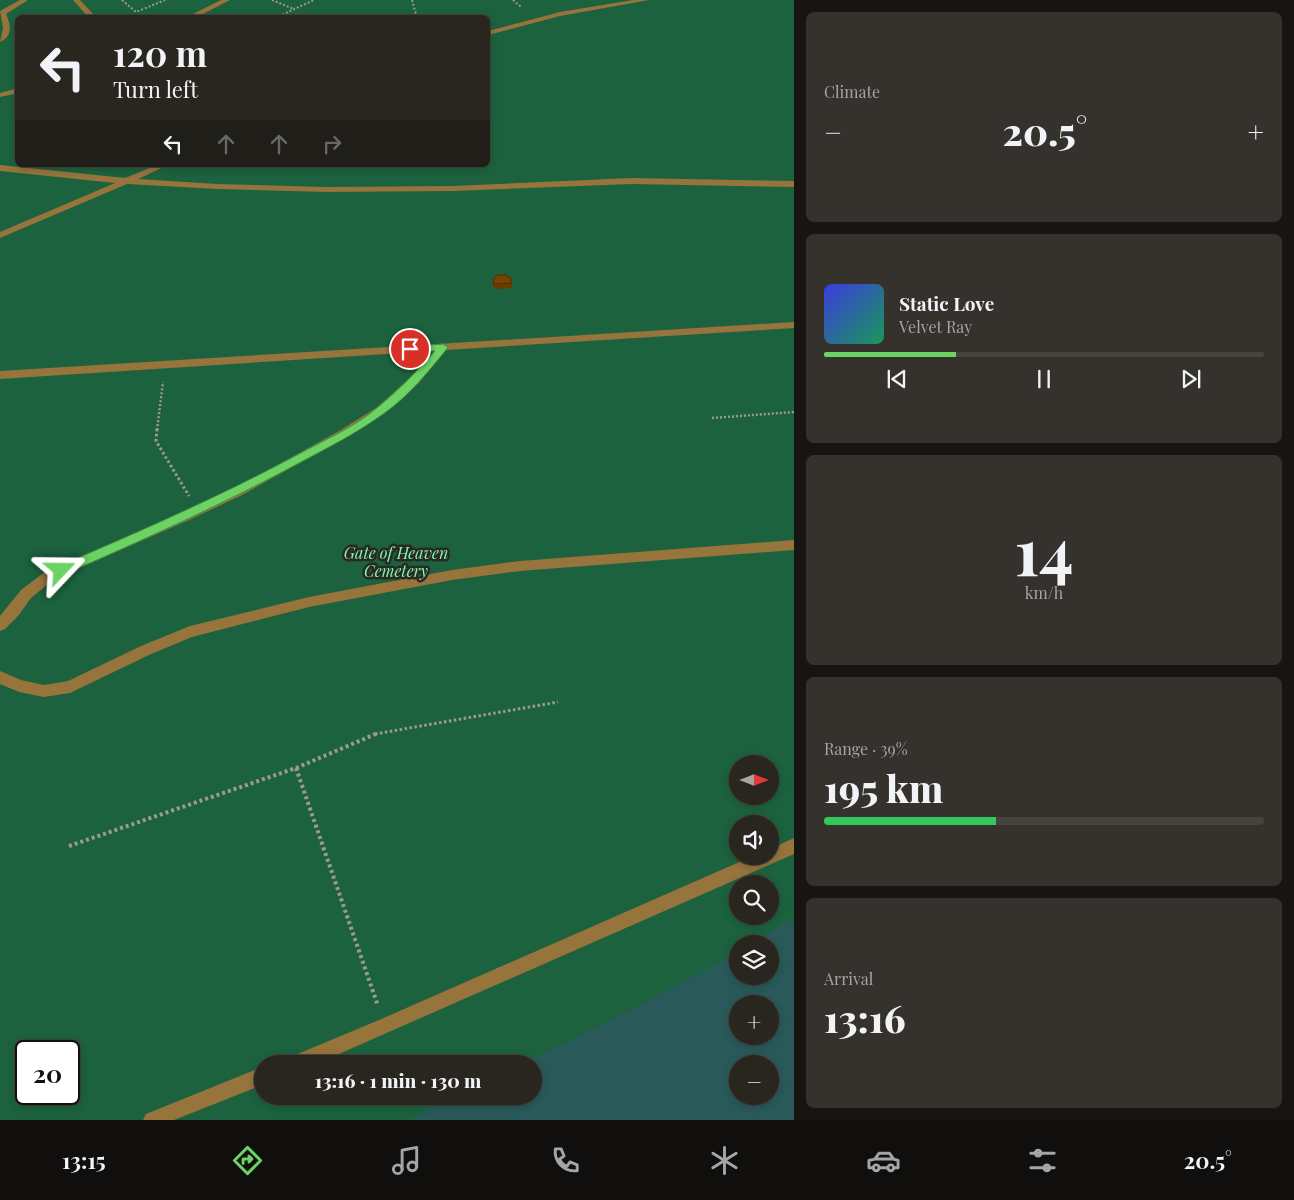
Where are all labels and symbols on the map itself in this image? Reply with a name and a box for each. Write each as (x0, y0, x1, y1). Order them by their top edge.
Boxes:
pin (389, 328, 431, 370)
park label: Gate of Heaven Cemetery (344, 542, 448, 581)
position arrow (34, 543, 86, 595)
north arrow (729, 755, 779, 805)
speed limit sign: 20 (15, 1040, 80, 1105)

